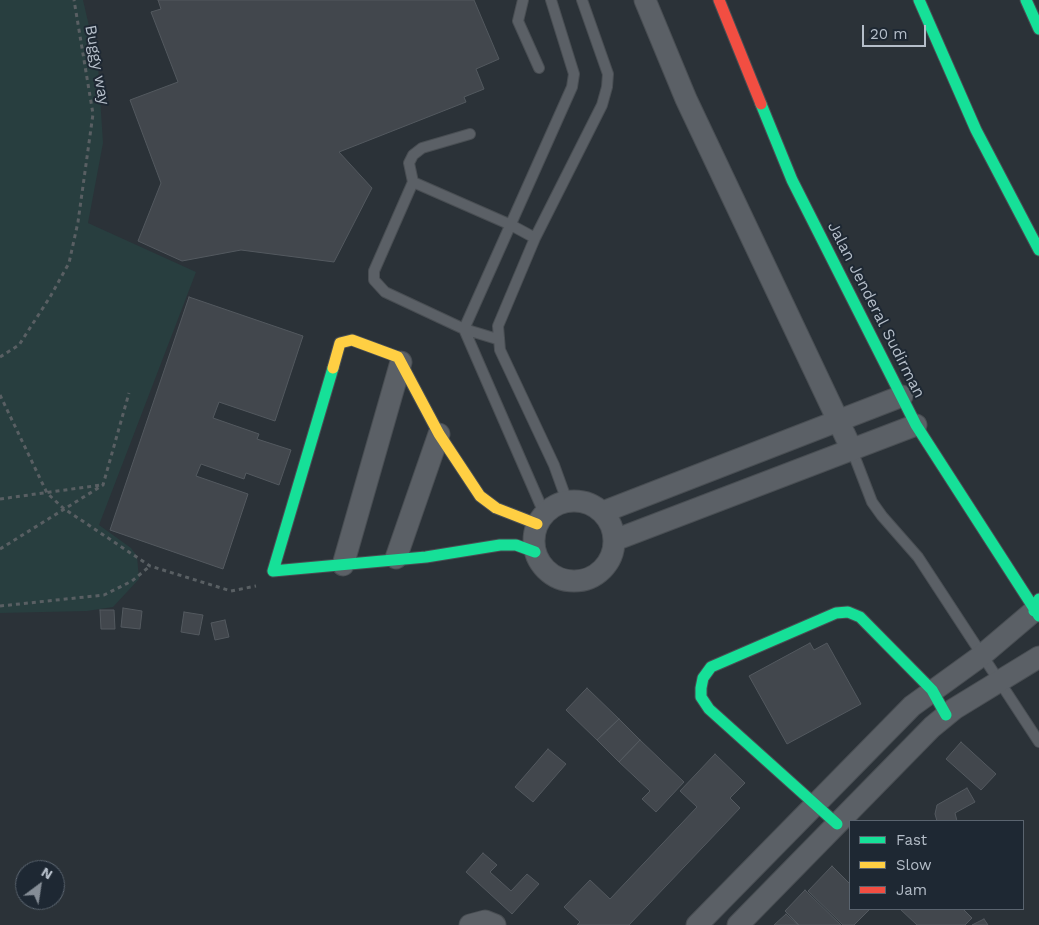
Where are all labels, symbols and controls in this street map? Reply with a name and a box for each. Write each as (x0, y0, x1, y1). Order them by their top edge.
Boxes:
scale bar (864, 15, 928, 47)
street label: Buggy way (81, 23, 113, 107)
text: 20 m (870, 25, 908, 43)
street label: Jalan Jenderal Sudirman (823, 219, 929, 401)
legend (849, 820, 1024, 910)
text: Fast (896, 831, 927, 849)
text: Slow (896, 856, 932, 874)
north arrow (15, 860, 65, 910)
text: N (39, 863, 56, 883)
text: Jam (896, 881, 927, 899)

